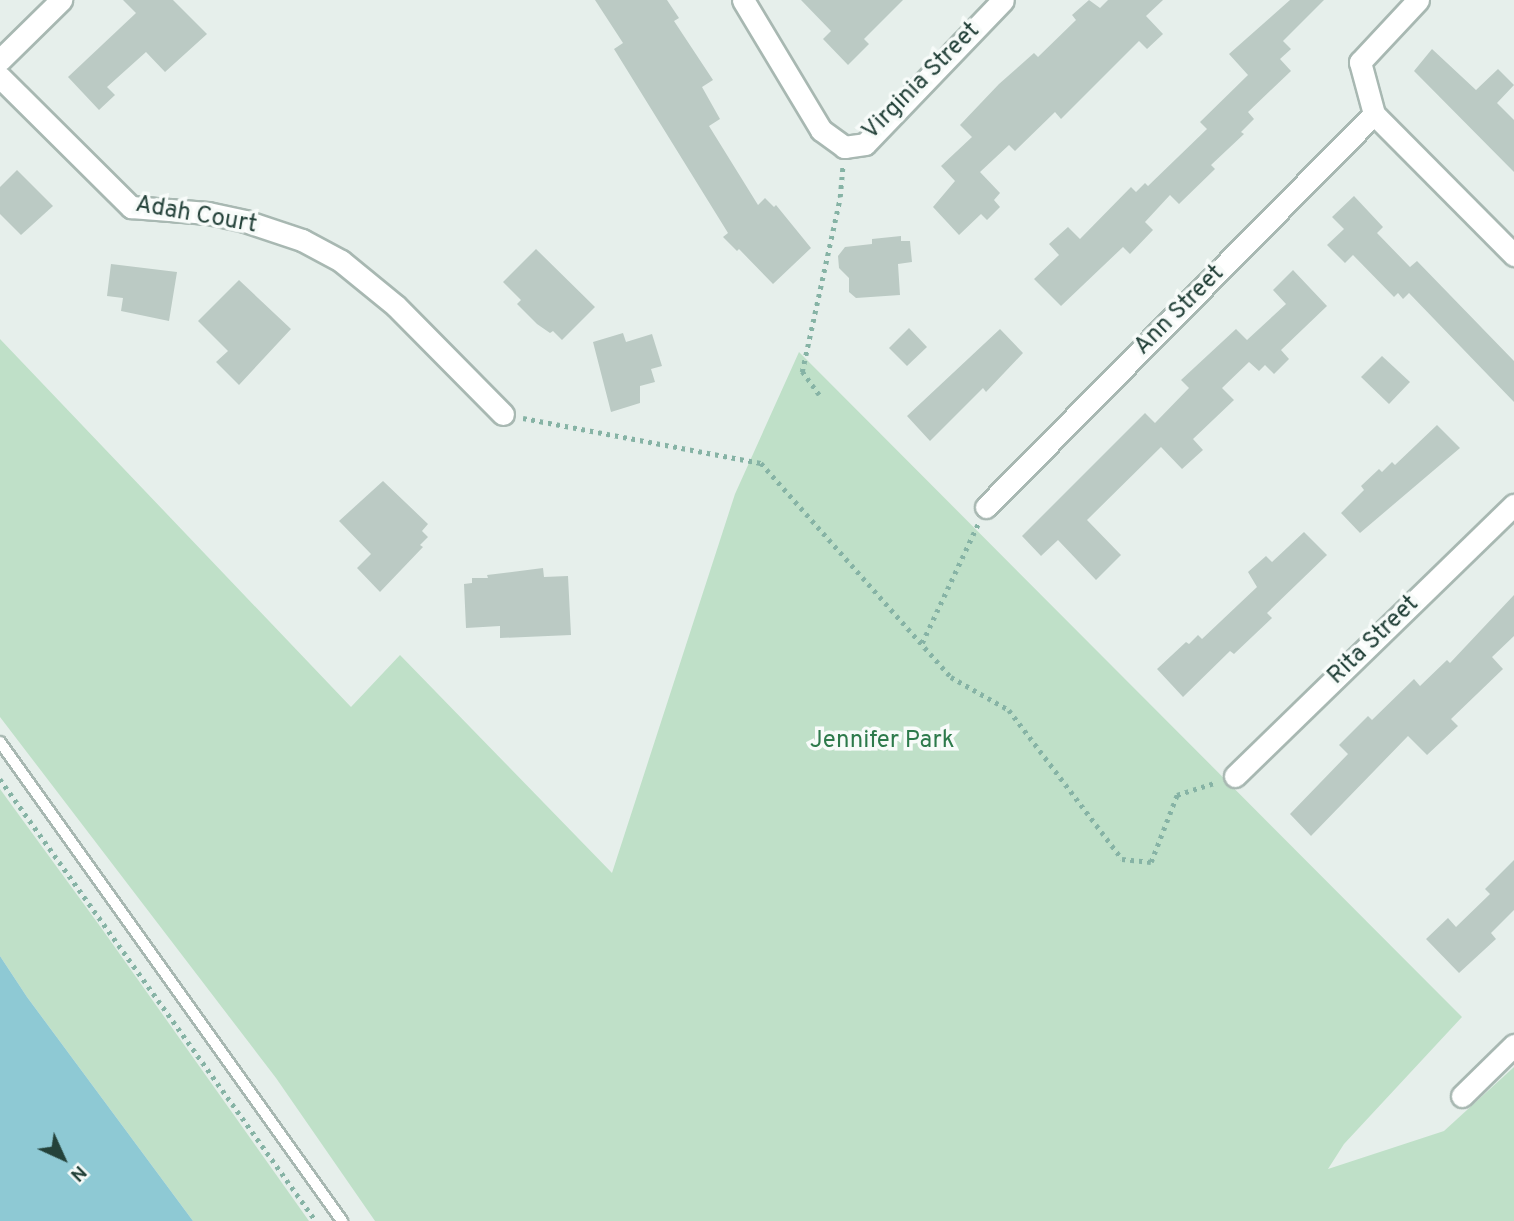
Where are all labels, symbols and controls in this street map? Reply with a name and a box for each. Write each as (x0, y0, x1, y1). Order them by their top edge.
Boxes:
street label: Virginia Street (857, 17, 987, 147)
street label: Adah Court (133, 191, 259, 241)
street label: Ann Street (1129, 260, 1231, 362)
street label: Rita Street (1323, 591, 1425, 691)
park label: Jennifer Park (810, 728, 954, 756)
north arrow (28, 1123, 98, 1193)
text: N (65, 1160, 91, 1186)

